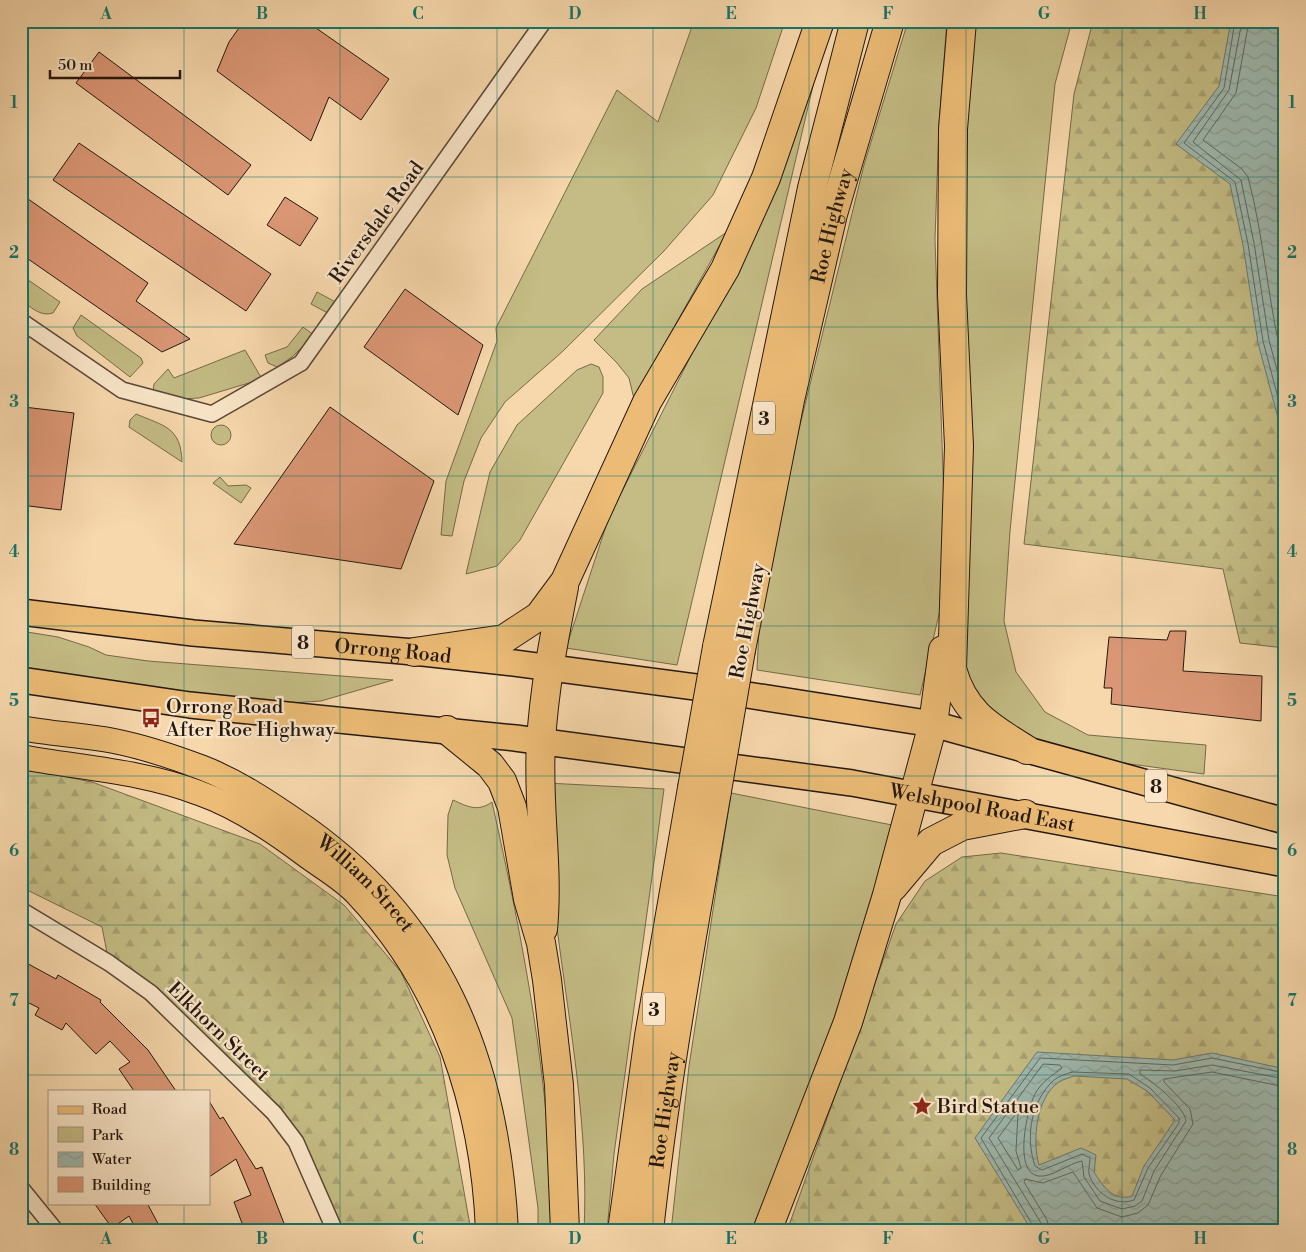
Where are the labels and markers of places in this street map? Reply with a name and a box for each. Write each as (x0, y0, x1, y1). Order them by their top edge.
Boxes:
place label: Orrong Road After Roe Highway (165, 695, 335, 743)
bus stop icon: Orrong Road After Roe Highway (140, 707, 162, 729)
place icon: Bird Statue (911, 1095, 933, 1117)
place label: Bird Statue (936, 1095, 1039, 1120)

